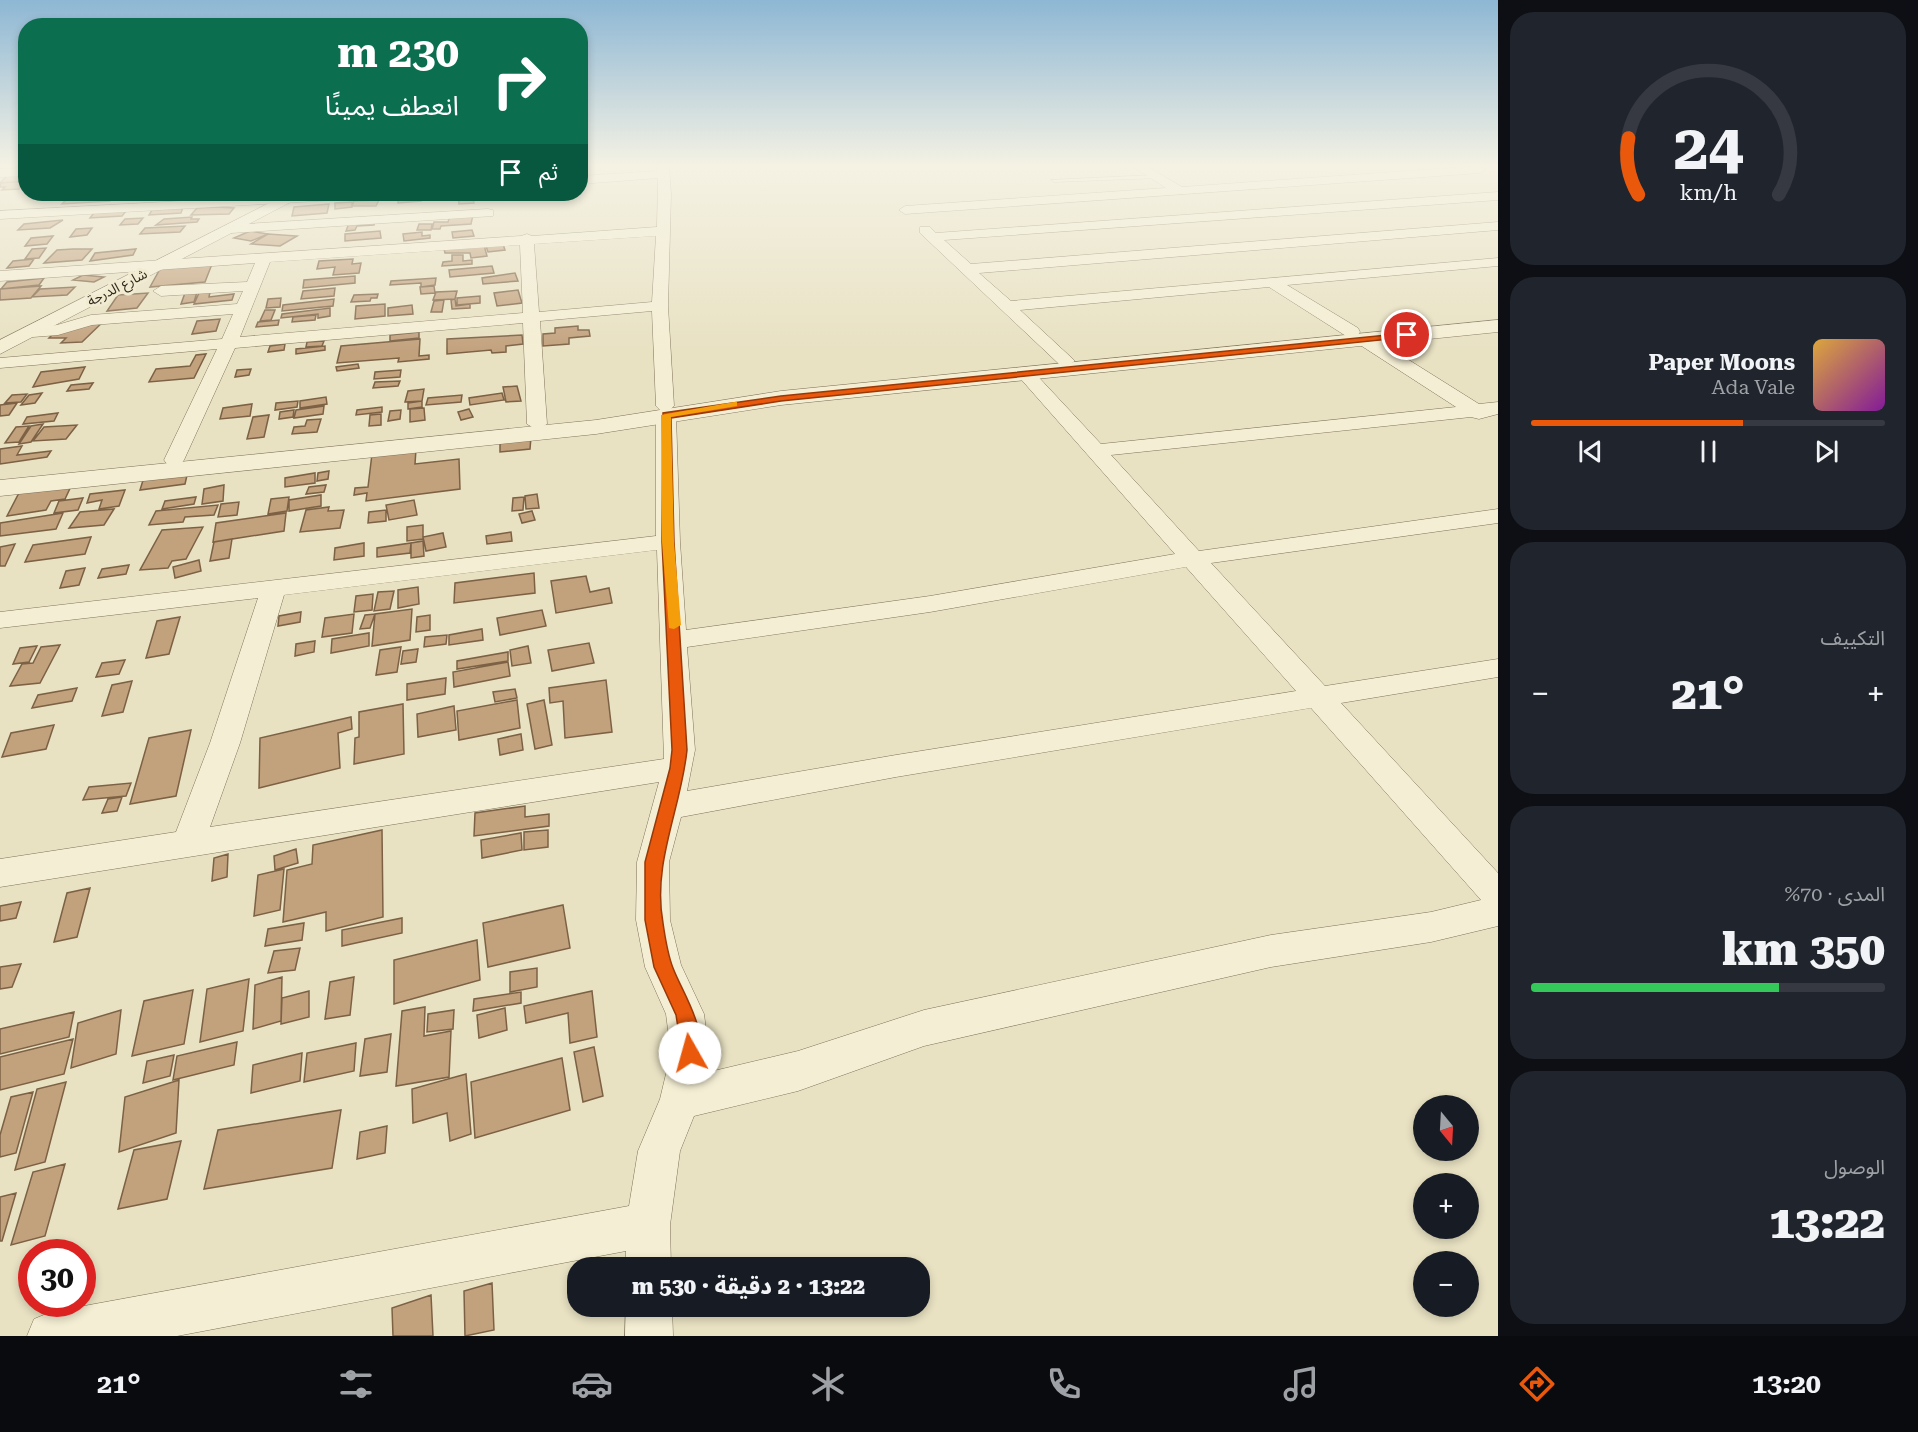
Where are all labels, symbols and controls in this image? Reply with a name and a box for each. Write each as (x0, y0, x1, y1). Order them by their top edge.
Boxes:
text: 230 m (337, 28, 459, 77)
icon: right (480, 42, 558, 120)
text: انعطف يمينًا (325, 90, 459, 122)
text: 24 (1673, 112, 1743, 185)
icon: arrive (494, 156, 527, 189)
text: ثم (539, 160, 558, 185)
text: km/h (1679, 181, 1737, 206)
street label: شارع الدرجة (84, 265, 151, 312)
pin (1381, 309, 1432, 360)
icon: arrive (1390, 318, 1423, 351)
text: Paper Moons (1648, 350, 1795, 375)
text: Ada Vale (1712, 375, 1795, 399)
icon: previous (1574, 435, 1607, 468)
icon: pause (1692, 435, 1725, 468)
icon: next (1810, 435, 1843, 468)
text: التكييف (1821, 626, 1885, 650)
text: 21° (1672, 667, 1745, 720)
text: − (1531, 674, 1549, 713)
text: + (1867, 674, 1885, 713)
text: المدى · 70% (1784, 882, 1885, 906)
text: 350 km (1722, 923, 1885, 976)
position arrow (658, 1021, 722, 1085)
north arrow (1413, 1095, 1479, 1161)
map controls (1413, 1095, 1479, 1317)
text: الوصول (1824, 1155, 1885, 1179)
button: + (1413, 1173, 1479, 1239)
text: 13:22 (1769, 1196, 1885, 1249)
speed limit sign: 30 (18, 1239, 96, 1317)
button: − (1413, 1251, 1479, 1317)
text: 13:22 · 2 دقيقة · 530 m (632, 1274, 865, 1299)
icon: filters (335, 1363, 377, 1405)
icon: car (571, 1363, 613, 1405)
icon: climate (807, 1363, 849, 1405)
icon: phone (1043, 1363, 1085, 1405)
icon: music (1280, 1363, 1322, 1405)
icon: directions (1516, 1363, 1558, 1405)
text: 21° (97, 1368, 141, 1400)
text: 13:20 (1752, 1368, 1821, 1400)

